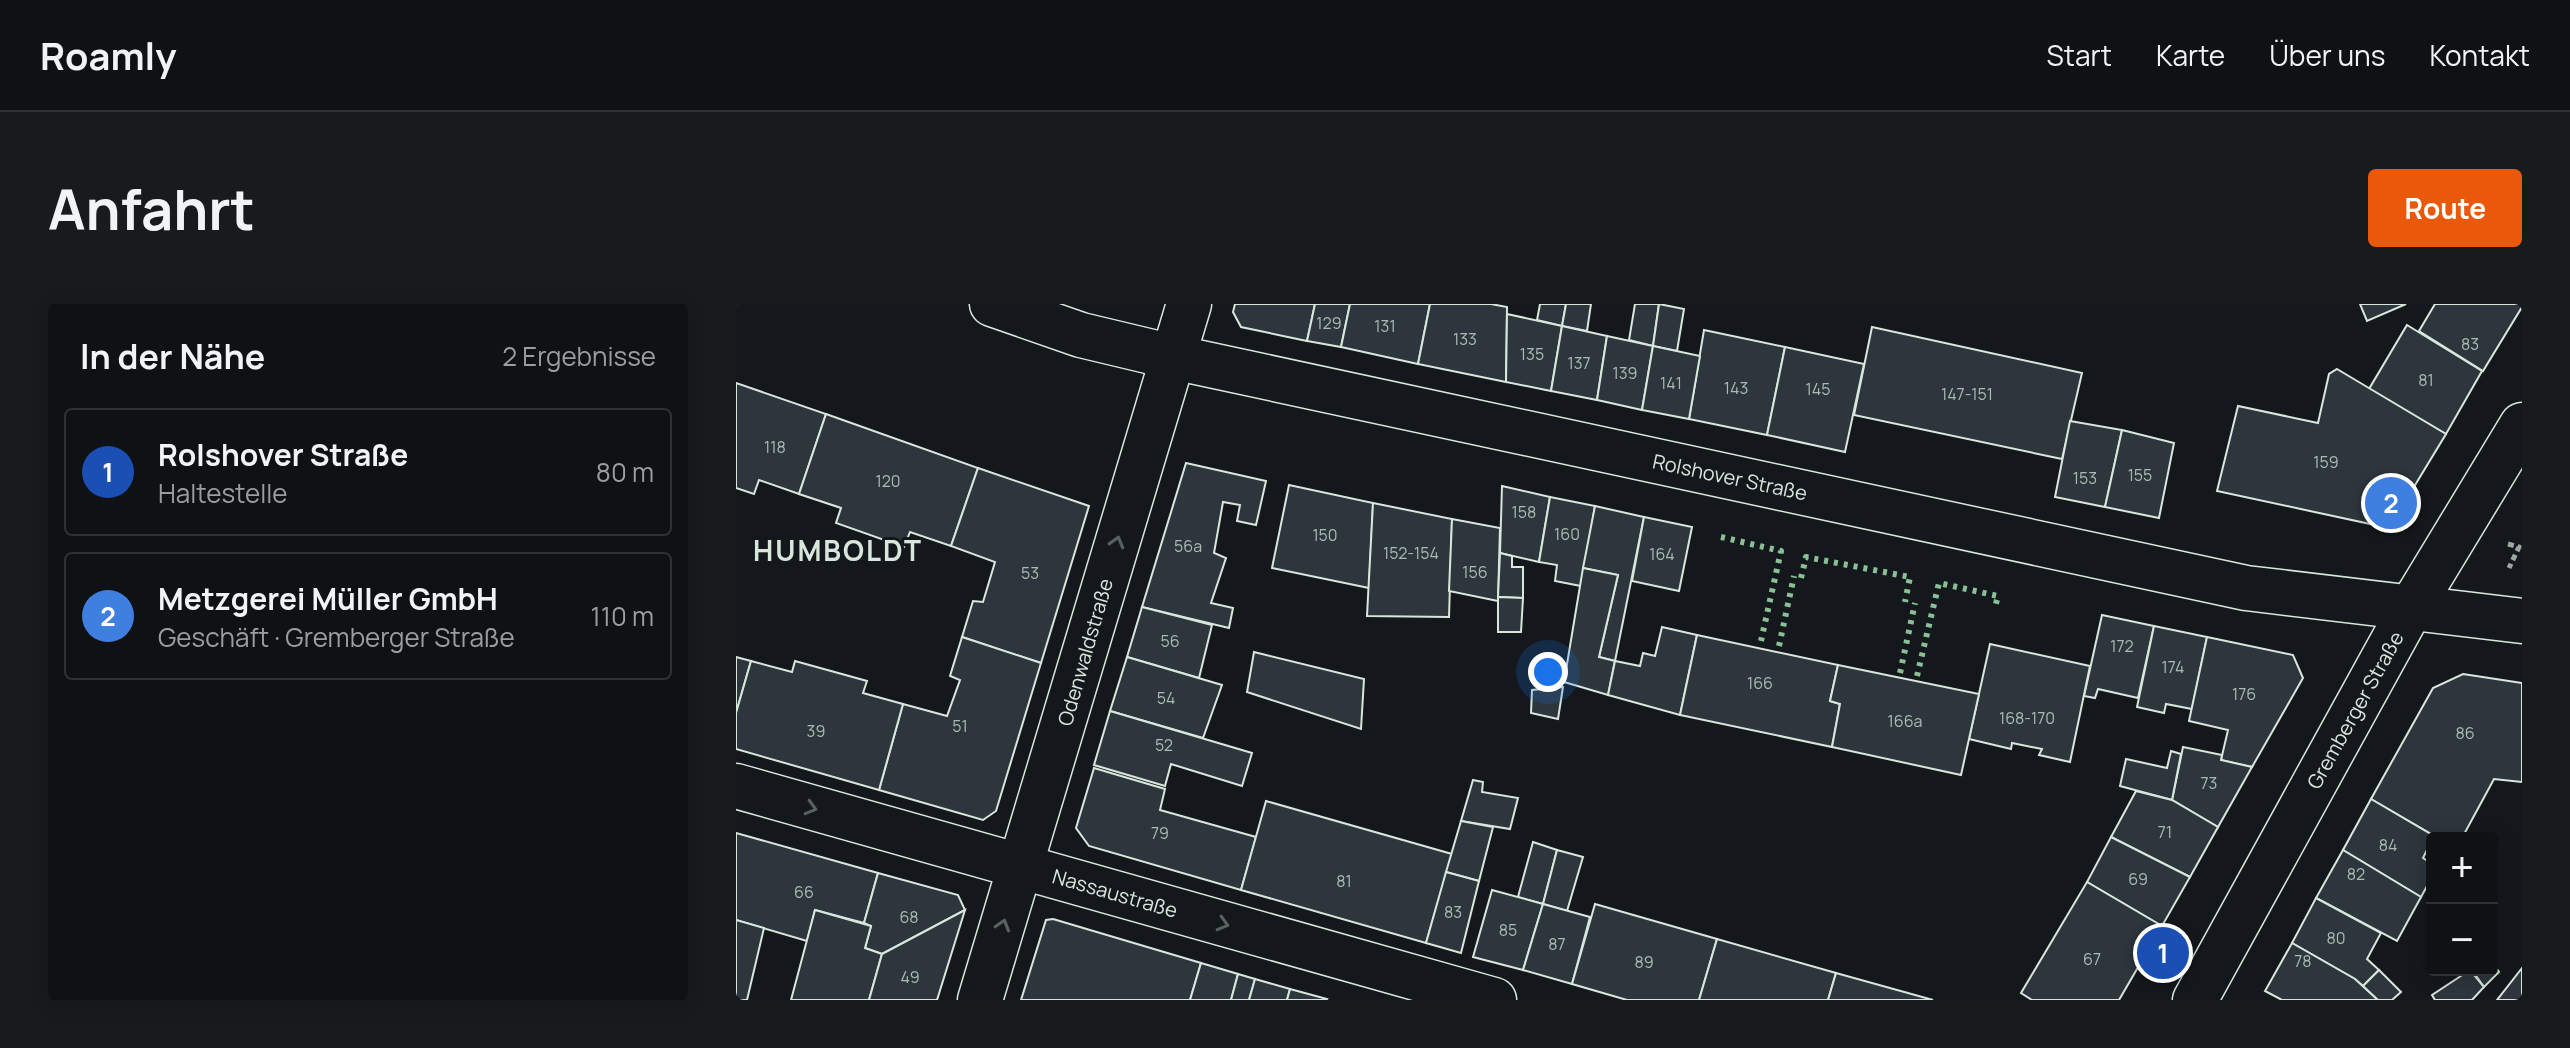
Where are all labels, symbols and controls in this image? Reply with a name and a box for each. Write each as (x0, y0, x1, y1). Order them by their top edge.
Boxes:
text: Roamly (40, 29, 177, 81)
text: Start (2047, 36, 2112, 74)
text: Karte (2156, 36, 2225, 74)
text: Über uns (2269, 36, 2385, 74)
text: Kontakt (2429, 36, 2530, 74)
button: Route (2368, 169, 2522, 247)
text: Anfahrt (48, 170, 255, 247)
house number: 129 (1316, 312, 1342, 334)
house number: 131 (1374, 315, 1396, 337)
house number: 133 (1453, 328, 1477, 350)
text: In der Nähe (80, 333, 265, 379)
house number: 83 (2461, 333, 2479, 355)
text: 2 Ergebnisse (502, 338, 656, 374)
house number: 135 (1520, 343, 1544, 365)
house number: 137 (1567, 352, 1591, 374)
house number: 139 (1612, 362, 1638, 384)
house number: 81 (2418, 369, 2434, 391)
house number: 141 (1660, 372, 1682, 394)
house number: 143 (1724, 377, 1748, 399)
house number: 145 (1806, 378, 1830, 400)
house number: 147-151 (1941, 383, 1993, 405)
text: Rolshover Straße (158, 434, 408, 475)
house number: 118 (764, 436, 786, 458)
street label: Rolshover Straße (1650, 447, 1810, 507)
house number: 159 (2313, 451, 2339, 473)
text: 1 (102, 454, 114, 490)
text: 80 m (596, 454, 654, 490)
house number: 155 (2128, 464, 2152, 486)
house number: 153 (2073, 467, 2097, 489)
house number: 120 (875, 470, 901, 492)
pin: 2 (2365, 473, 2417, 533)
text: Haltestelle (158, 475, 287, 511)
house number: 158 (1512, 501, 1536, 523)
house number: 160 (1554, 523, 1580, 545)
house number: 150 (1312, 524, 1338, 546)
district label: HUMBOLDT (753, 531, 923, 569)
house number: 56a (1174, 535, 1202, 557)
one-way arrow (1108, 536, 1124, 549)
house number: 152-154 (1383, 542, 1439, 564)
house number: 164 (1649, 543, 1675, 565)
house number: 156 (1462, 561, 1488, 583)
house number: 53 (1021, 562, 1039, 584)
street label: Odenwaldstraße (1051, 575, 1119, 729)
text: Metzgerei Müller GmbH (158, 578, 498, 619)
text: 2 (100, 598, 116, 634)
text: 110 m (591, 598, 654, 634)
text: Geschäft · Gremberger Straße (158, 619, 515, 655)
street label: Gremberger Straße (2300, 626, 2410, 794)
house number: 56 (1160, 630, 1180, 652)
house number: 172 (2110, 635, 2134, 657)
your location (1528, 652, 1568, 692)
house number: 174 (2161, 656, 2185, 678)
house number: 166 (1747, 672, 1773, 694)
house number: 176 (2232, 683, 2256, 705)
house number: 54 (1157, 687, 1175, 709)
house number: 168-170 (1999, 707, 2055, 729)
house number: 166a (1888, 710, 1922, 732)
house number: 51 (952, 715, 968, 737)
house number: 39 (807, 720, 825, 742)
house number: 86 (2455, 722, 2475, 744)
house number: 52 (1155, 734, 1173, 756)
house number: 73 (2201, 772, 2217, 794)
one-way arrow (804, 798, 818, 815)
house number: 71 (2158, 821, 2172, 843)
house number: 79 (1151, 822, 1169, 844)
map controls (2426, 832, 2498, 976)
button: + (2426, 832, 2498, 904)
house number: 84 (2379, 834, 2397, 856)
street label: Nassaustraße (1049, 862, 1181, 924)
house number: 82 (2347, 863, 2365, 885)
house number: 69 (2128, 868, 2148, 890)
house number: 81 (1336, 870, 1352, 892)
house number: 66 (794, 881, 814, 903)
house number: 83 (1444, 901, 1462, 923)
button: − (2426, 904, 2498, 976)
house number: 68 (899, 906, 919, 928)
one-way arrow (1215, 915, 1229, 931)
one-way arrow (994, 919, 1010, 933)
house number: 85 (1499, 919, 1517, 941)
pin: 1 (2137, 923, 2189, 983)
house number: 80 (2326, 927, 2346, 949)
house number: 87 (1548, 933, 1566, 955)
house number: 67 (2083, 948, 2101, 970)
house number: 78 (2294, 950, 2312, 972)
house number: 89 (1634, 951, 1654, 973)
house number: 49 (900, 966, 920, 988)

